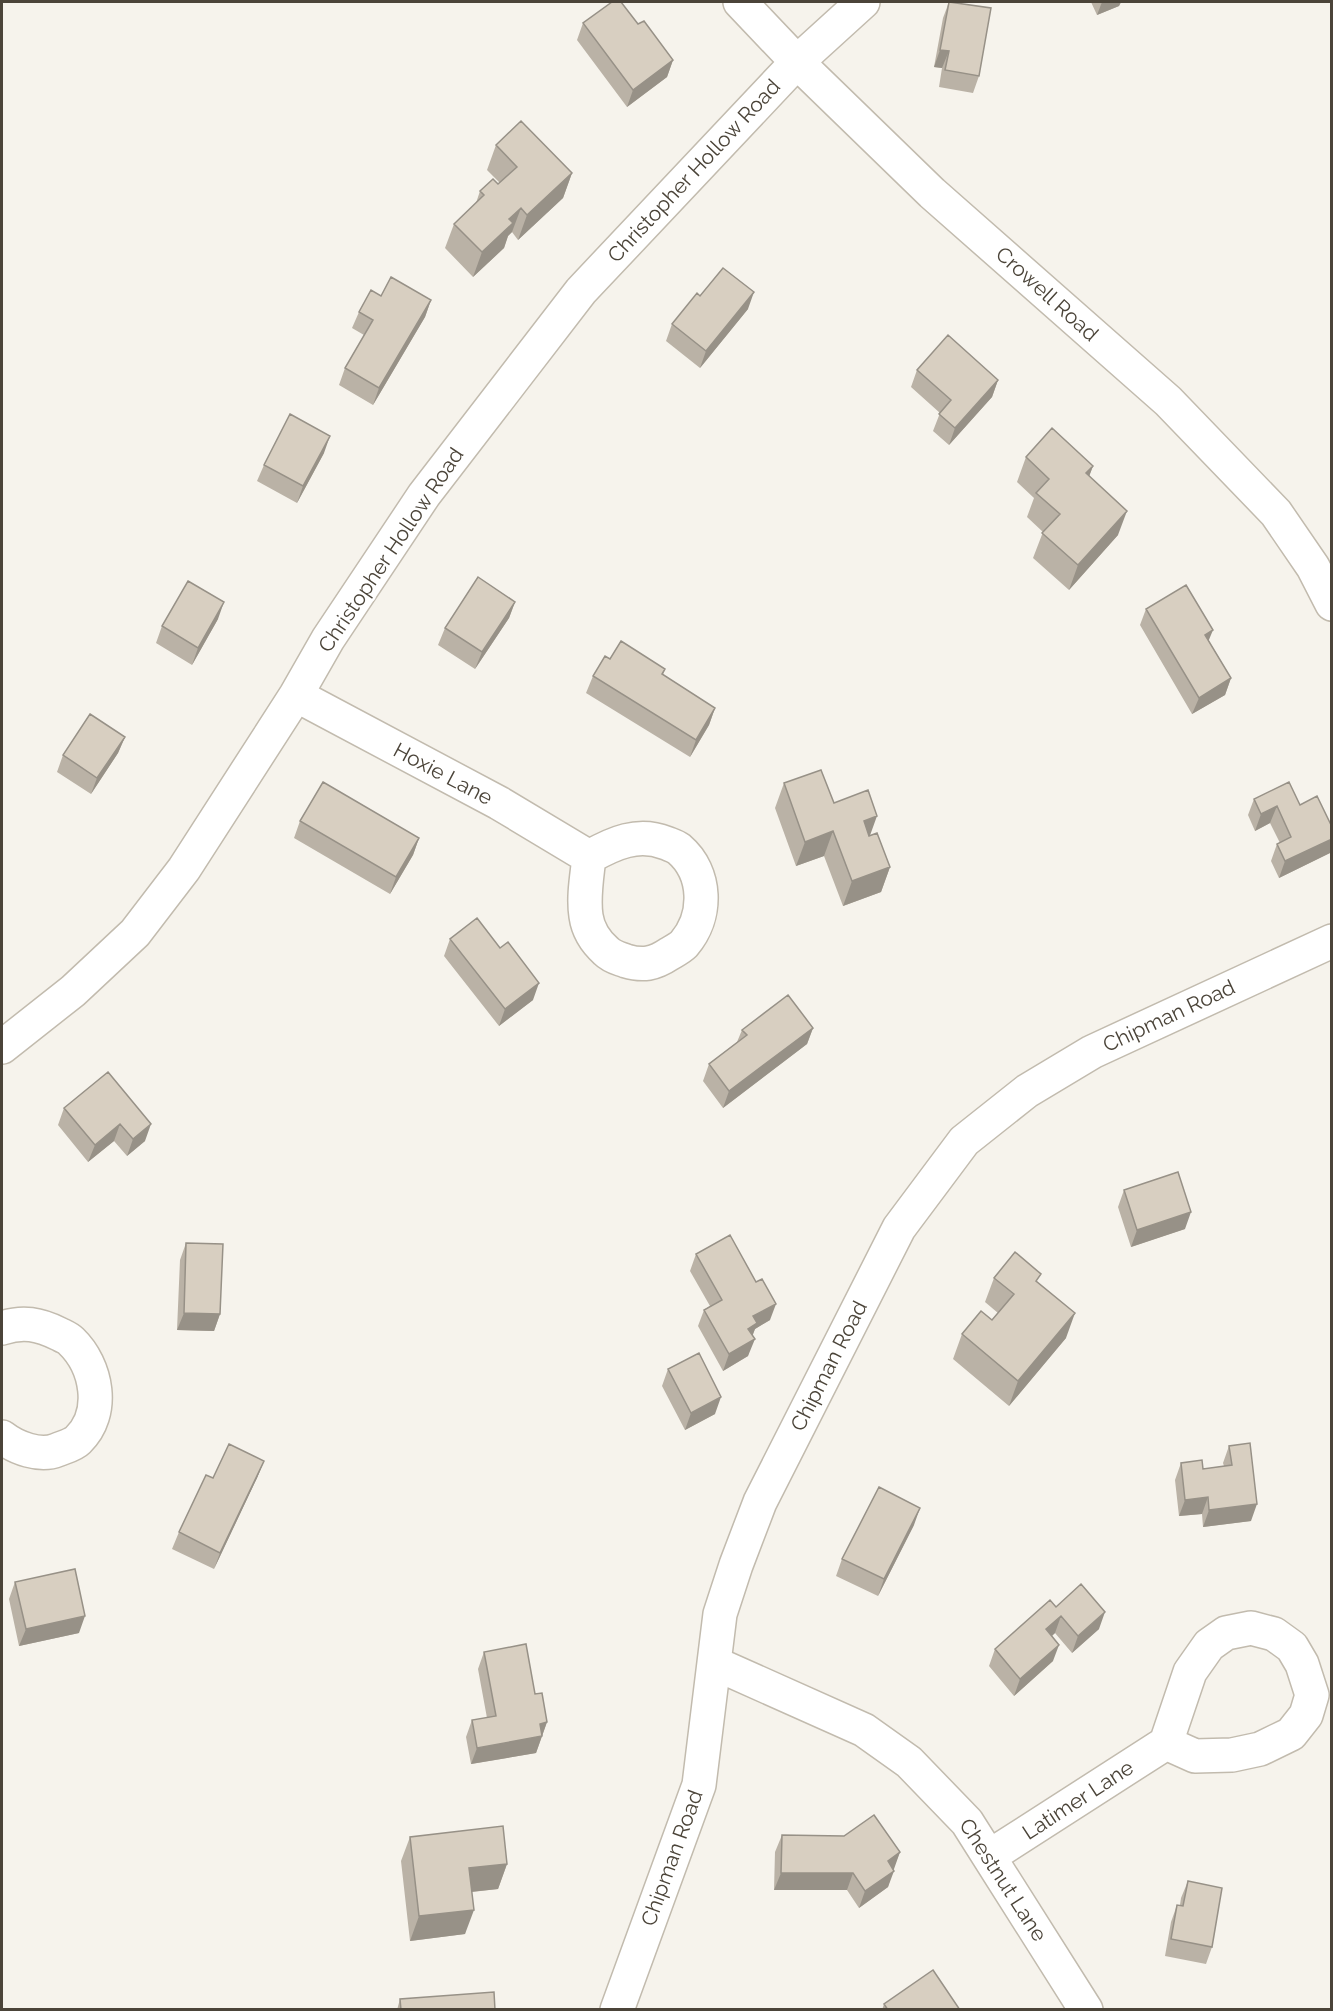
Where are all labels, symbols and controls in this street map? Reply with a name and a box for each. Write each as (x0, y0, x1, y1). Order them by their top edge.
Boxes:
street label: Christopher Hollow Road (602, 74, 785, 267)
street label: Crowell Road (991, 241, 1104, 346)
street label: Christopher Hollow Road (313, 443, 468, 657)
street label: Hoxie Lane (389, 737, 497, 810)
street label: Chipman Road (1099, 974, 1239, 1057)
street label: Chipman Road (785, 1296, 872, 1435)
street label: Latimer Lane (1018, 1754, 1138, 1845)
street label: Chipman Road (635, 1786, 708, 1929)
street label: Chestnut Lane (954, 1814, 1052, 1946)

